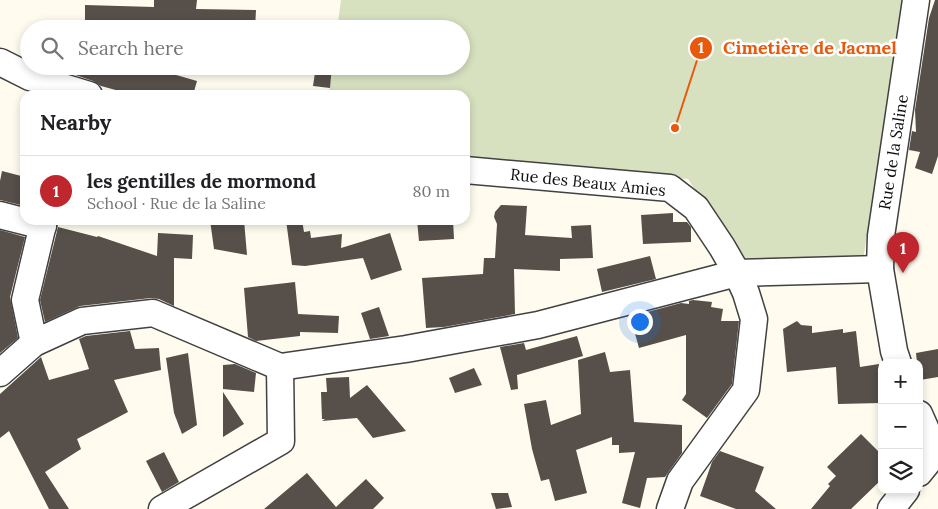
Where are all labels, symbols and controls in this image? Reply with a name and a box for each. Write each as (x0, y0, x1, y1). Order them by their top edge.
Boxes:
search box (20, 20, 470, 75)
callout: Cimetière de Jacmel (688, 31, 907, 64)
icon: search (38, 34, 66, 62)
text: Search here (78, 36, 184, 60)
text: Cimetière de Jacmel (723, 36, 897, 59)
text: 1 (698, 38, 704, 57)
street label: Rue de la Saline (874, 93, 912, 211)
text: Nearby (40, 109, 111, 136)
street label: Rue des Beaux Amies (509, 164, 667, 200)
text: les gentilles de mormond (87, 169, 316, 193)
text: 1 (53, 181, 59, 201)
text: 80 m (413, 181, 450, 201)
text: School · Rue de la Saline (87, 193, 266, 213)
pin: 1 (887, 232, 919, 273)
your location (627, 309, 653, 335)
map controls (878, 359, 923, 494)
button: + (878, 359, 923, 404)
button: − (878, 404, 923, 449)
button: layers (878, 449, 923, 494)

